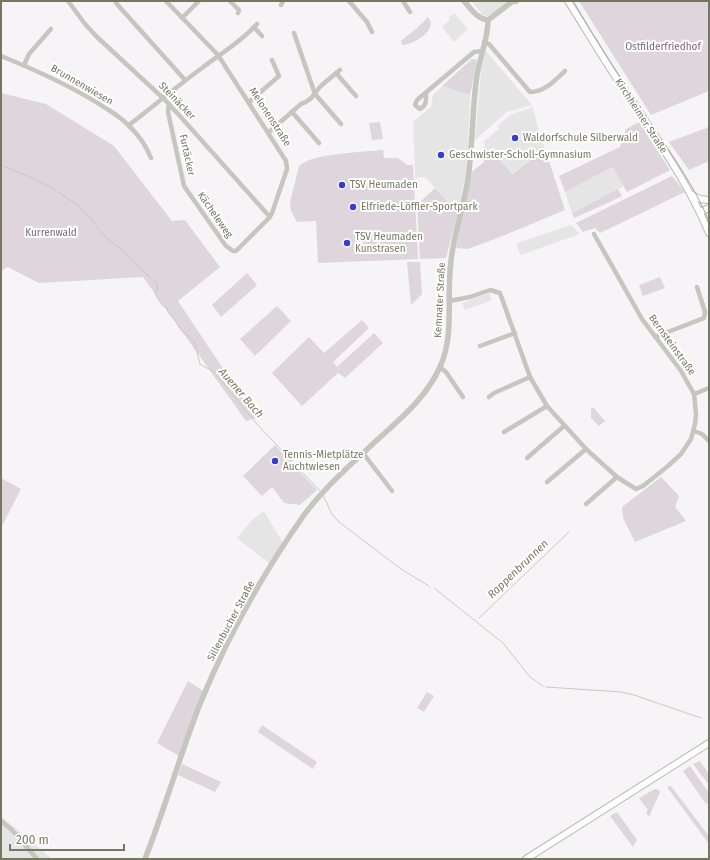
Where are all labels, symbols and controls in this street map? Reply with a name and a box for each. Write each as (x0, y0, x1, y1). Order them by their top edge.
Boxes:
park label: Ostfilderfriedhof (625, 41, 701, 53)
street label: Brunnenwiesen (49, 62, 115, 108)
street label: Kirchheimer Straße (612, 76, 670, 156)
street label: Steinäcker (156, 80, 198, 122)
street label: Melonenstraße (247, 85, 293, 149)
place label: Waldorfschule Silberwald (523, 132, 638, 144)
street label: Furtäcker (177, 133, 197, 177)
marker: Waldorfschule Silberwald (510, 133, 520, 143)
place label: Geschwister-Scholl-Gymnasium (449, 149, 591, 161)
marker: Geschwister-Scholl-Gymnasium (436, 150, 446, 160)
place label: TSV Heumaden (350, 179, 418, 191)
marker: TSV Heumaden (337, 180, 347, 190)
street label: Kächeleweg (195, 190, 236, 241)
place label: Elfriede-Löffler-Sportpark (361, 201, 478, 213)
marker: Elfriede-Löffler-Sportpark (348, 202, 358, 212)
park label: Kurrenwald (25, 227, 77, 239)
place label: TSV Heumaden Kunstrasen (355, 231, 423, 255)
marker: TSV Heumaden Kunstrasen (342, 238, 352, 248)
street label: Kemnater Straße (432, 262, 448, 338)
street label: Bernsteinstraße (646, 312, 698, 378)
water label: Auener Bach (215, 365, 266, 421)
place label: Tennis-Mietplätze Auchtwiesen (283, 449, 364, 473)
marker: Tennis-Mietplätze Auchtwiesen (270, 456, 280, 466)
water label: Rappenbrunnen (485, 537, 551, 601)
street label: Sillenbucher Straße (205, 579, 257, 663)
scale bar (10, 826, 124, 852)
text: 200 m (16, 833, 49, 847)

